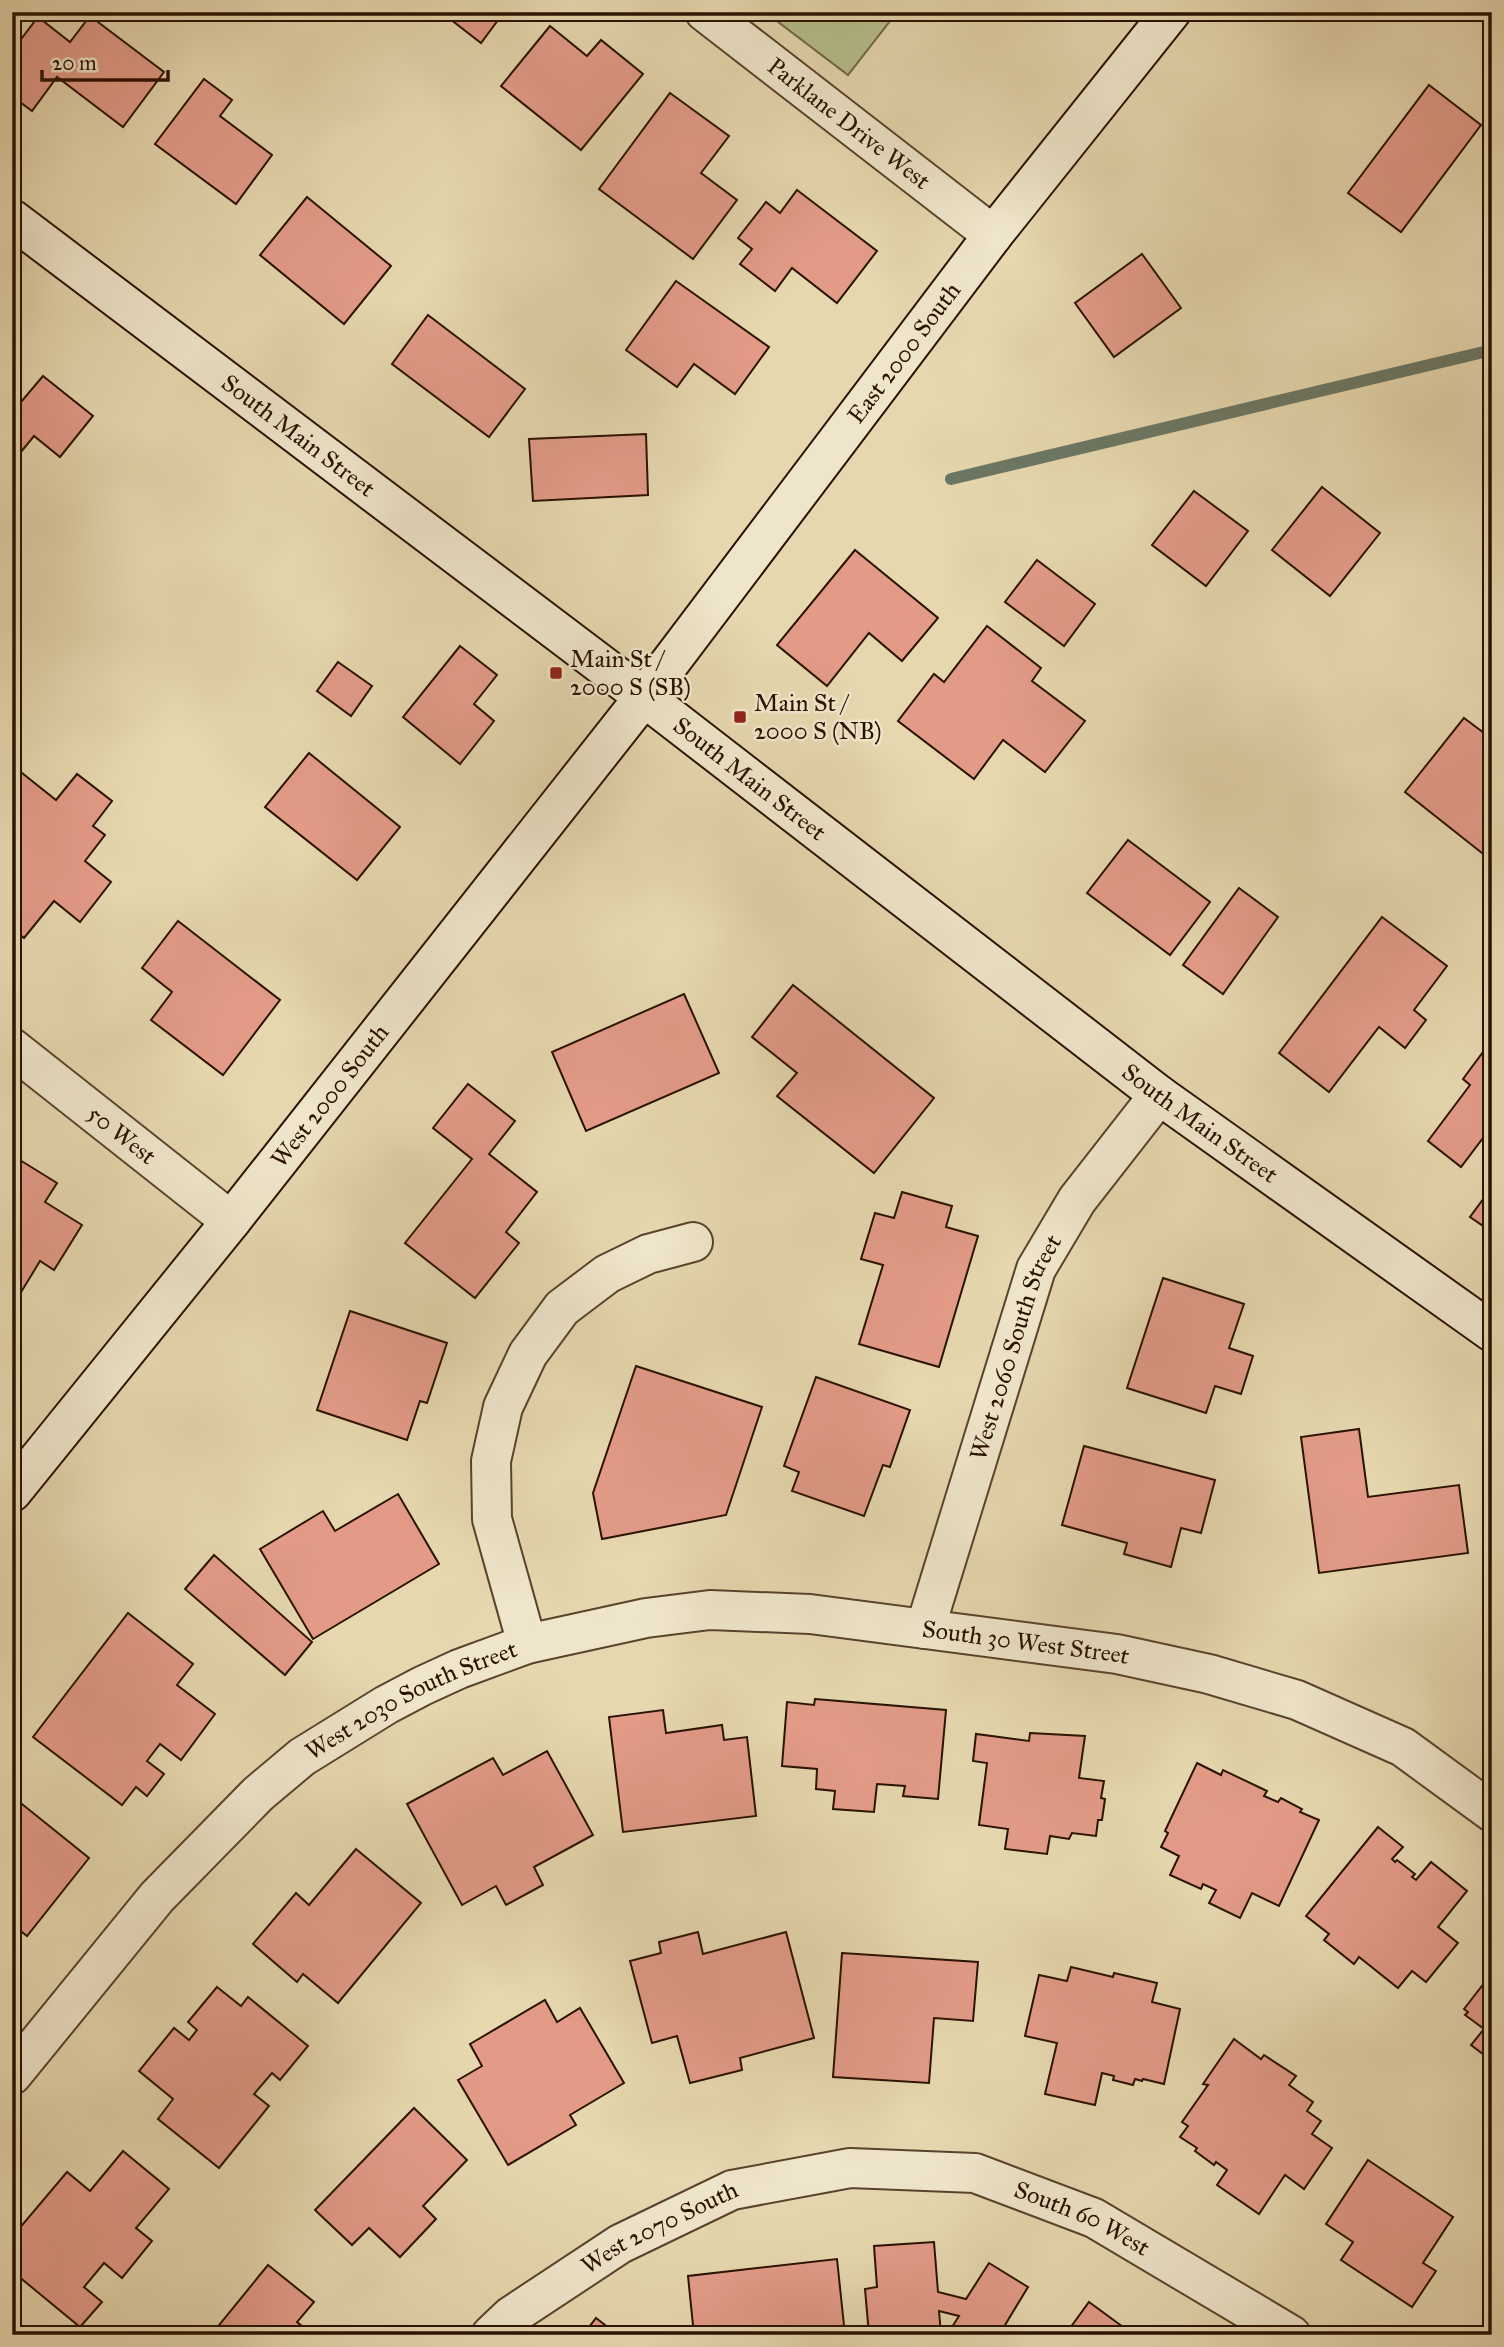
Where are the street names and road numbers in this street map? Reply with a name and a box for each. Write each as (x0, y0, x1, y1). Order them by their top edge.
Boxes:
street label: Parklane Drive West (761, 51, 937, 196)
street label: East 2000 South (841, 276, 967, 429)
street label: South Main Street (215, 368, 382, 504)
street label: South Main Street (667, 710, 833, 847)
street label: West 2000 South (264, 1018, 395, 1173)
street label: South Main Street (1116, 1057, 1284, 1190)
street label: 50 West (81, 1098, 163, 1171)
street label: West 2060 South Street (963, 1228, 1068, 1464)
street label: South 30 West Street (920, 1614, 1133, 1671)
street label: West 2030 South Street (300, 1634, 522, 1766)
street label: West 2070 South (575, 2174, 743, 2281)
street label: South 60 West (1010, 2174, 1156, 2263)

